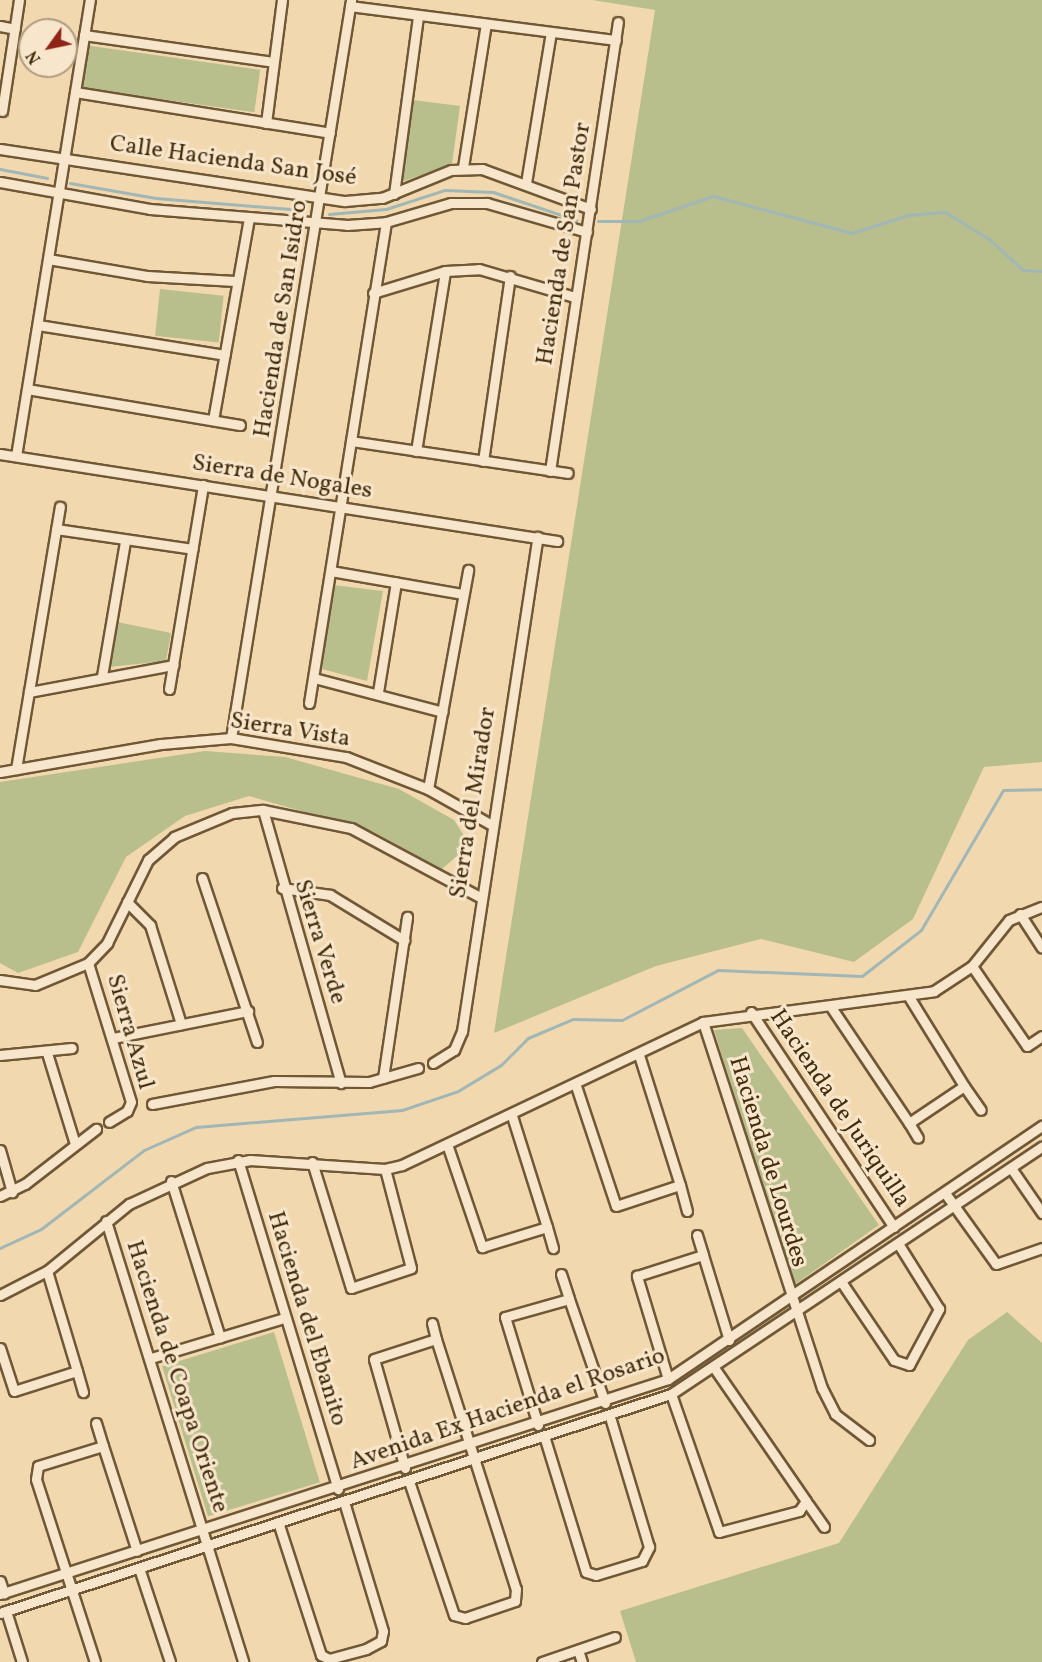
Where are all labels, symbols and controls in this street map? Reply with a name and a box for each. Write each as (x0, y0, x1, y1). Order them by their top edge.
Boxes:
north arrow (18, 18, 78, 78)
text: N (22, 46, 47, 68)
street label: Hacienda de San Pastor (532, 121, 598, 367)
street label: Calle Hacienda San José (108, 130, 358, 194)
street label: Hacienda de San Isidro (249, 198, 315, 440)
street label: Sierra de Nogales (190, 450, 374, 506)
street label: Sierra del Mirador (445, 705, 503, 901)
street label: Sierra Vista (228, 707, 352, 755)
street label: Sierra Verde (286, 876, 352, 1008)
street label: Sierra Azul (99, 971, 159, 1093)
street label: Hacienda de Juriquilla (762, 1005, 916, 1213)
street label: Hacienda de Lourdes (721, 1053, 813, 1271)
street label: Hacienda del Ebanito (260, 1208, 352, 1430)
street label: Hacienda de Coapa Oriente (118, 1237, 234, 1517)
street label: Avenida Ex Hacienda el Rosario (347, 1342, 669, 1478)

